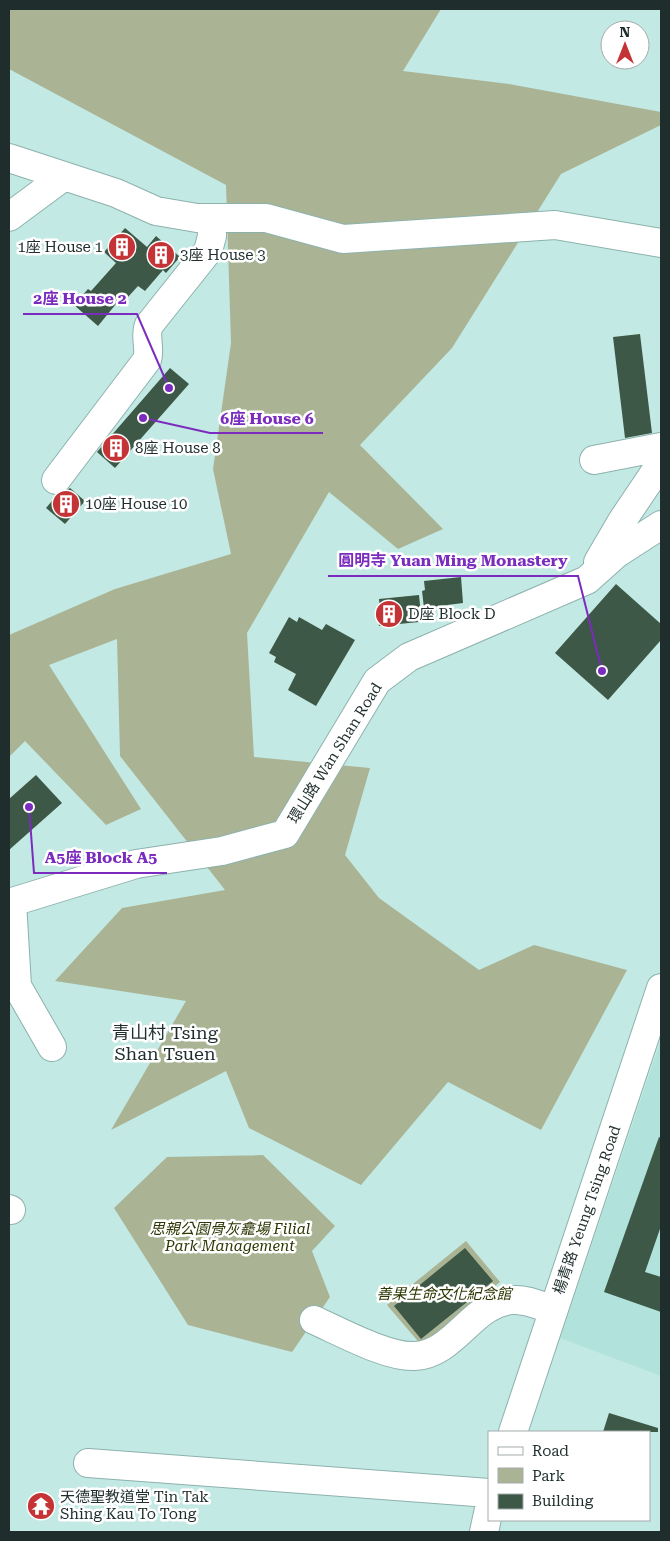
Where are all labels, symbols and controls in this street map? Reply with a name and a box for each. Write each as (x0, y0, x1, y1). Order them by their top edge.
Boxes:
north arrow (600, 20, 650, 70)
text: N (620, 24, 631, 40)
building icon: 1座 House 1 (107, 232, 137, 262)
place label: 1座 House 1 (17, 238, 103, 256)
building icon: 3座 House 3 (146, 240, 176, 270)
place label: 3座 House 3 (180, 246, 266, 264)
callout: 2座 House 2 (23, 283, 137, 314)
text: 2座 House 2 (33, 289, 127, 308)
callout: 6座 House 6 (210, 402, 323, 433)
text: 6座 House 6 (220, 409, 314, 428)
building icon: 8座 House 8 (101, 433, 131, 463)
place label: 8座 House 8 (135, 439, 221, 457)
building icon: 10座 House 10 (51, 489, 81, 519)
place label: 10座 House 10 (85, 495, 187, 513)
callout: 圓明寺 Yuan Ming Monastery (328, 545, 578, 576)
text: 圓明寺 Yuan Ming Monastery (338, 551, 568, 570)
building icon: D座 Block D (374, 599, 404, 629)
place label: D座 Block D (408, 605, 496, 623)
street label: 環山路 Wan Shan Road (284, 679, 386, 827)
callout: A5座 Block A5 (34, 842, 167, 873)
text: A5座 Block A5 (45, 848, 157, 867)
district label: 青山村 Tsing Shan Tsuen (112, 1022, 219, 1064)
street label: 楊青路 Yeung Tsing Road (550, 1123, 625, 1297)
park label: 思親公園骨灰龕場 Filial Park Management (150, 1220, 311, 1255)
park label: 善果生命文化紀念館 (376, 1285, 513, 1303)
legend (488, 1431, 650, 1521)
text: Road (532, 1442, 569, 1460)
text: Park (532, 1467, 566, 1485)
place label: 天德聖教道堂 Tin Tak Shing Kau To Tong (60, 1488, 209, 1523)
temple icon: 天德聖教道堂 Tin Tak Shing Kau To Tong (26, 1491, 56, 1521)
text: Building (532, 1492, 594, 1510)

